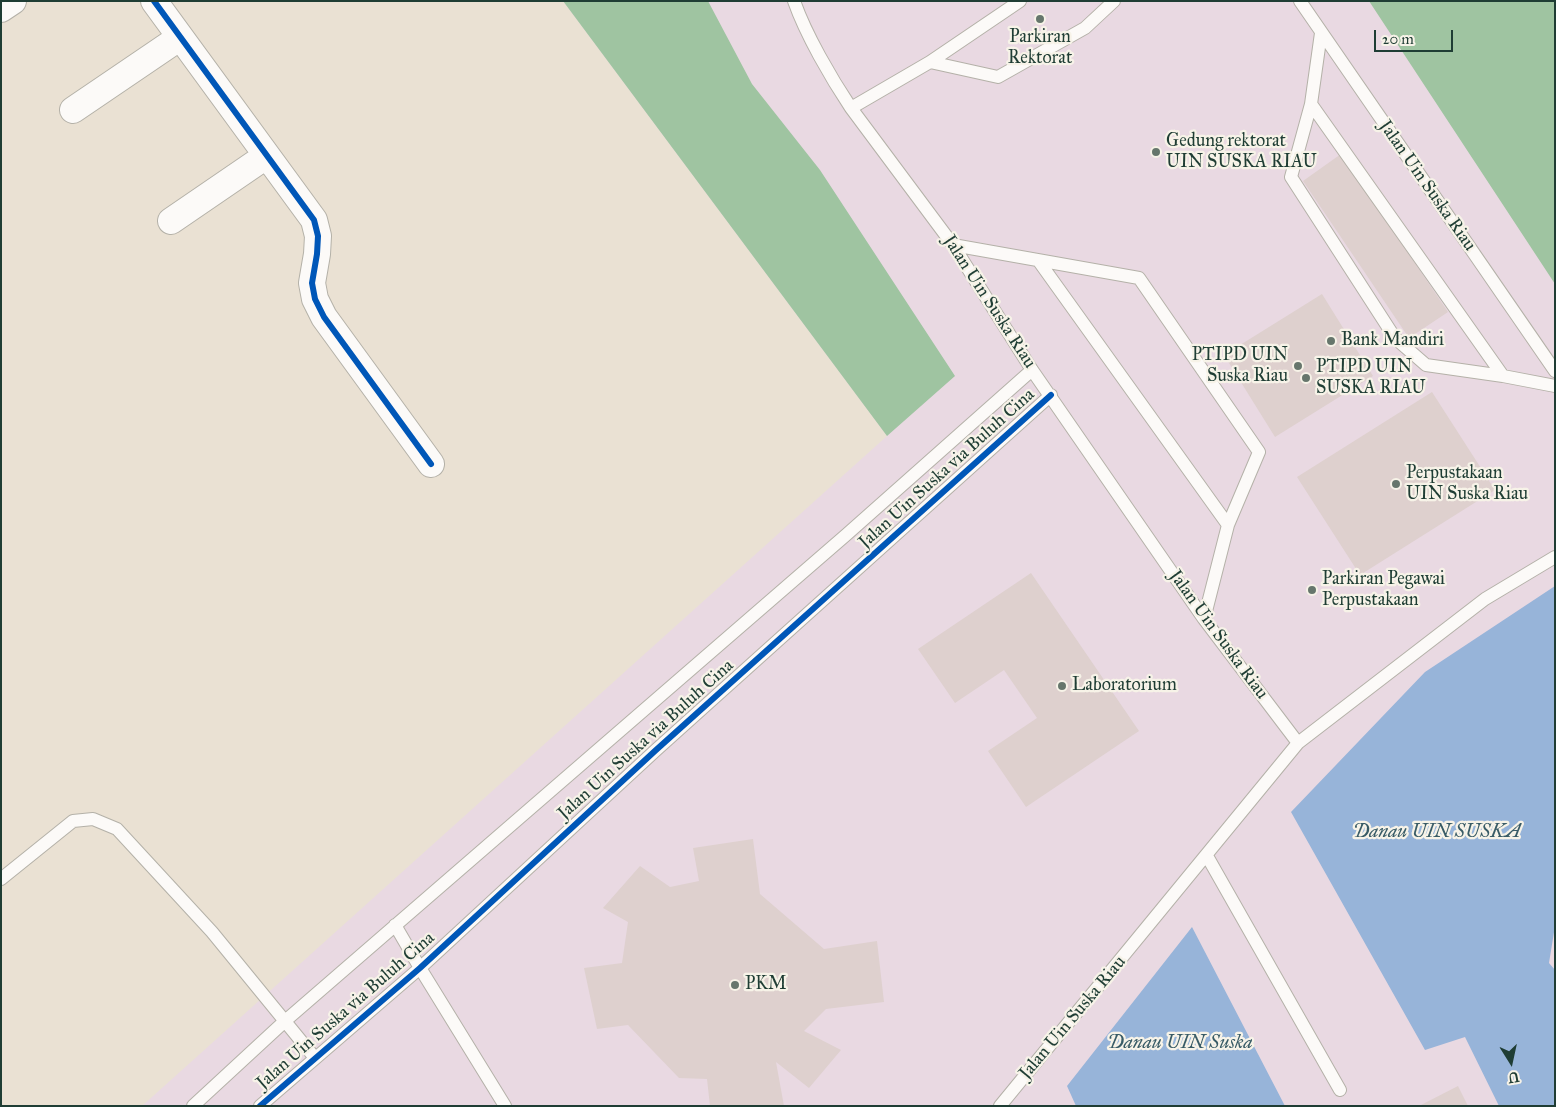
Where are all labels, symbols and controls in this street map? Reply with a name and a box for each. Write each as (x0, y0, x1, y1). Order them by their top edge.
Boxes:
marker: Parkiran Rektorat (1034, 13, 1046, 25)
scale bar (1376, 20, 1455, 52)
place label: Parkiran Rektorat (1008, 27, 1072, 70)
text: 20 m (1382, 30, 1414, 48)
street label: Jalan Uin Suska Riau (1374, 117, 1480, 255)
place label: Gedung rektorat UIN SUSKA RIAU (1166, 131, 1317, 173)
marker: Gedung rektorat UIN SUSKA RIAU (1150, 146, 1162, 158)
street label: Jalan Uin Suska Riau (938, 231, 1040, 373)
place label: Bank Mandiri (1341, 330, 1444, 352)
marker: Bank Mandiri (1325, 335, 1337, 347)
place label: PTIPD UIN Suska Riau (1192, 345, 1288, 388)
place label: PTIPD UIN SUSKA RIAU (1316, 357, 1426, 399)
marker: PTIPD UIN Suska Riau (1292, 360, 1304, 372)
marker: PTIPD UIN SUSKA RIAU (1300, 372, 1312, 384)
street label: Jalan Uin Suska via Buluh Cina (855, 384, 1039, 554)
place label: Perpustakaan UIN Suska Riau (1406, 463, 1528, 506)
marker: Perpustakaan UIN Suska Riau (1390, 478, 1402, 490)
street label: Jalan Uin Suska Riau (1164, 566, 1272, 704)
place label: Parkiran Pegawai Perpustakaan (1322, 569, 1445, 612)
marker: Parkiran Pegawai Perpustakaan (1306, 584, 1318, 596)
street label: Jalan Uin Suska via Buluh Cina (554, 655, 738, 825)
place label: Laboratorium (1072, 675, 1177, 697)
marker: Laboratorium (1056, 680, 1068, 692)
water label: Danau UIN SUSKA (1353, 821, 1521, 843)
street label: Jalan Uin Suska via Buluh Cina (252, 928, 440, 1094)
street label: Jalan Uin Suska Riau (1015, 952, 1131, 1084)
place label: PKM (745, 974, 787, 996)
marker: PKM (729, 979, 741, 991)
water label: Danau UIN Suska (1107, 1032, 1253, 1054)
north arrow (1486, 1037, 1536, 1087)
text: U (1507, 1068, 1521, 1087)

